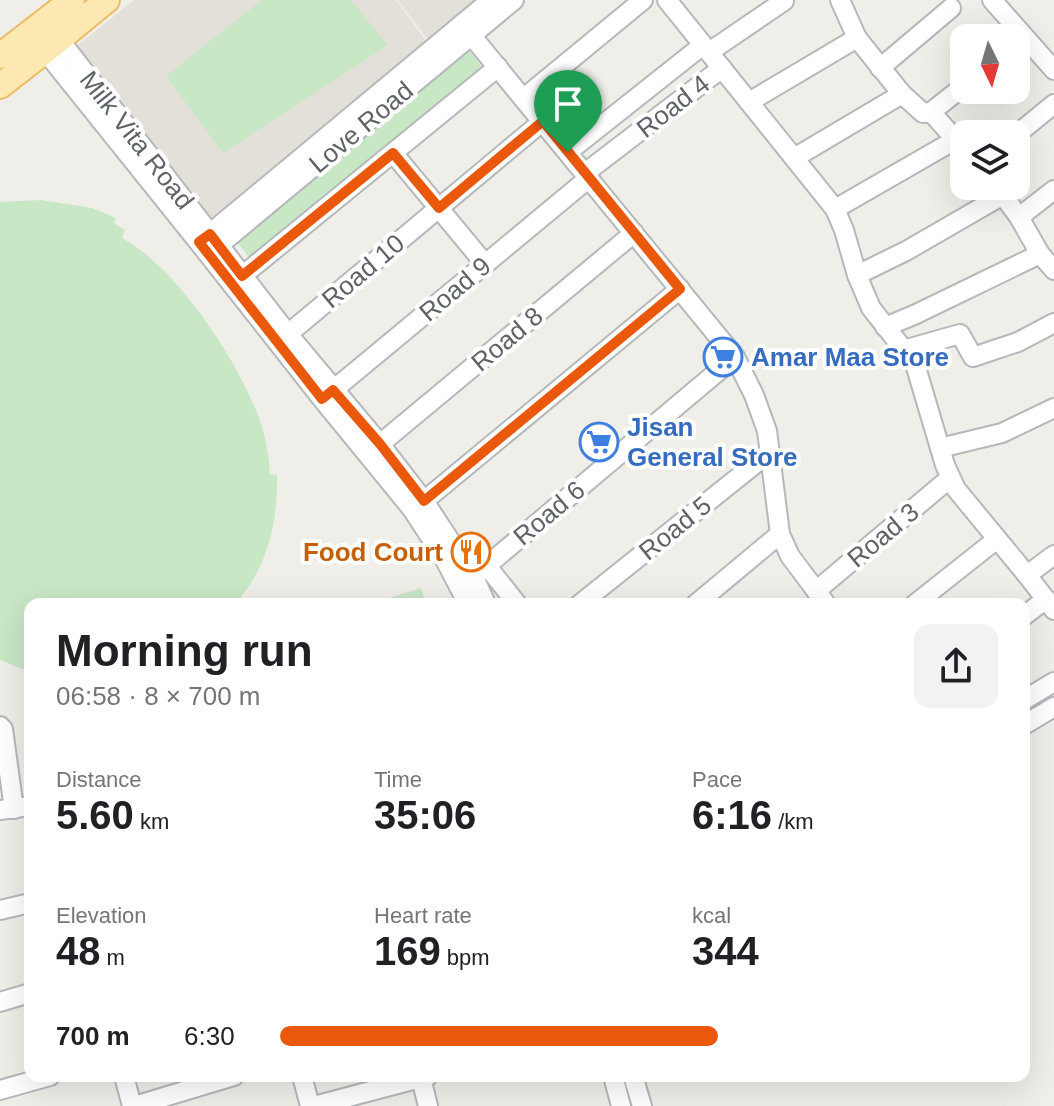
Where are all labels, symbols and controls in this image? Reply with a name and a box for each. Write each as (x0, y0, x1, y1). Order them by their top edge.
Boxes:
north arrow (950, 24, 1030, 104)
map controls (950, 24, 1030, 200)
street label: Milk Vita Road (74, 65, 200, 215)
street label: Road 4 (631, 68, 715, 144)
pin (534, 70, 602, 152)
street label: Love Road (303, 75, 419, 179)
icon: arrive (546, 82, 590, 126)
button: layers (950, 120, 1030, 200)
street label: Road 10 (316, 228, 410, 314)
street label: Road 9 (413, 251, 497, 327)
street label: Road 8 (465, 301, 549, 377)
supermarket icon: Amar Maa Store (702, 336, 744, 378)
place label: Amar Maa Store (751, 342, 949, 372)
place label: Jisan General Store (627, 412, 798, 472)
supermarket icon: Jisan General Store (578, 421, 620, 463)
street label: Road 6 (507, 475, 591, 551)
street label: Road 5 (633, 490, 717, 566)
street label: Road 3 (841, 497, 925, 573)
restaurant icon: Food Court (450, 531, 492, 573)
place label: Food Court (303, 537, 443, 567)
button: share (914, 624, 998, 708)
text: Morning run (56, 626, 313, 675)
text: 06:58 · 8 × 700 m (56, 681, 261, 711)
text: Distance (56, 767, 142, 792)
text: Time (374, 767, 422, 792)
text: Pace (692, 767, 742, 792)
text: 5.60 (56, 793, 134, 837)
text: 35:06 (374, 793, 476, 837)
text: 6:16 (692, 793, 772, 837)
text: km (134, 809, 169, 834)
text: /km (772, 809, 814, 834)
text: Elevation (56, 903, 147, 928)
text: Heart rate (374, 903, 472, 928)
text: kcal (692, 903, 731, 928)
text: 48 (56, 929, 101, 973)
text: 169 (374, 929, 441, 973)
text: 344 (692, 929, 759, 973)
text: m (101, 945, 125, 970)
text: bpm (441, 945, 490, 970)
text: 700 m (56, 1021, 130, 1051)
text: 6:30 (184, 1021, 235, 1051)

